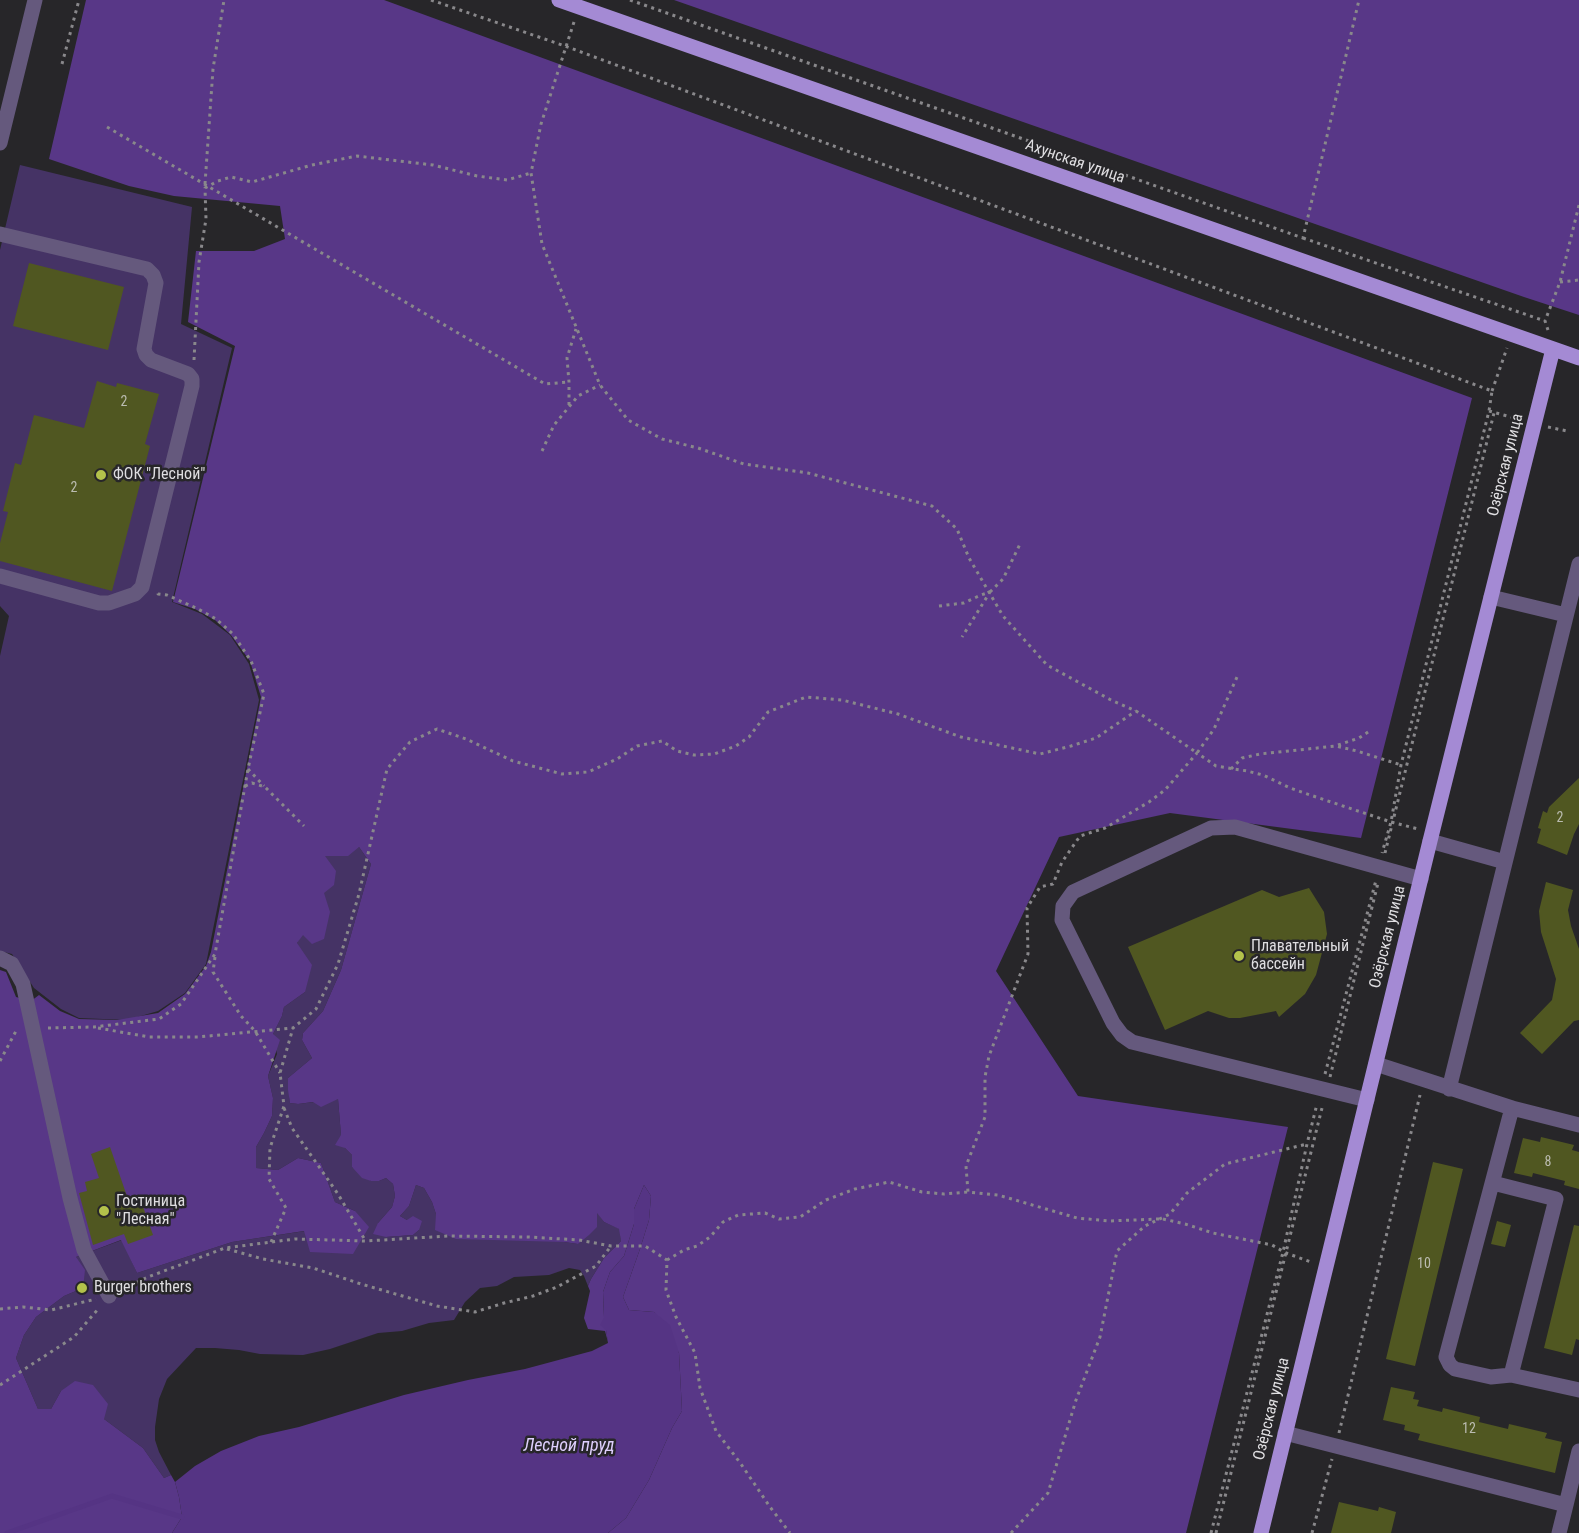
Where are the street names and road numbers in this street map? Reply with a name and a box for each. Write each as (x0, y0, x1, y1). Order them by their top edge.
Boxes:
street label: Ахунская улица (1023, 136, 1127, 188)
street label: Озёрская улица (1484, 412, 1528, 518)
street label: Озёрская улица (1366, 884, 1410, 990)
street label: Озёрская улица (1250, 1356, 1294, 1462)

